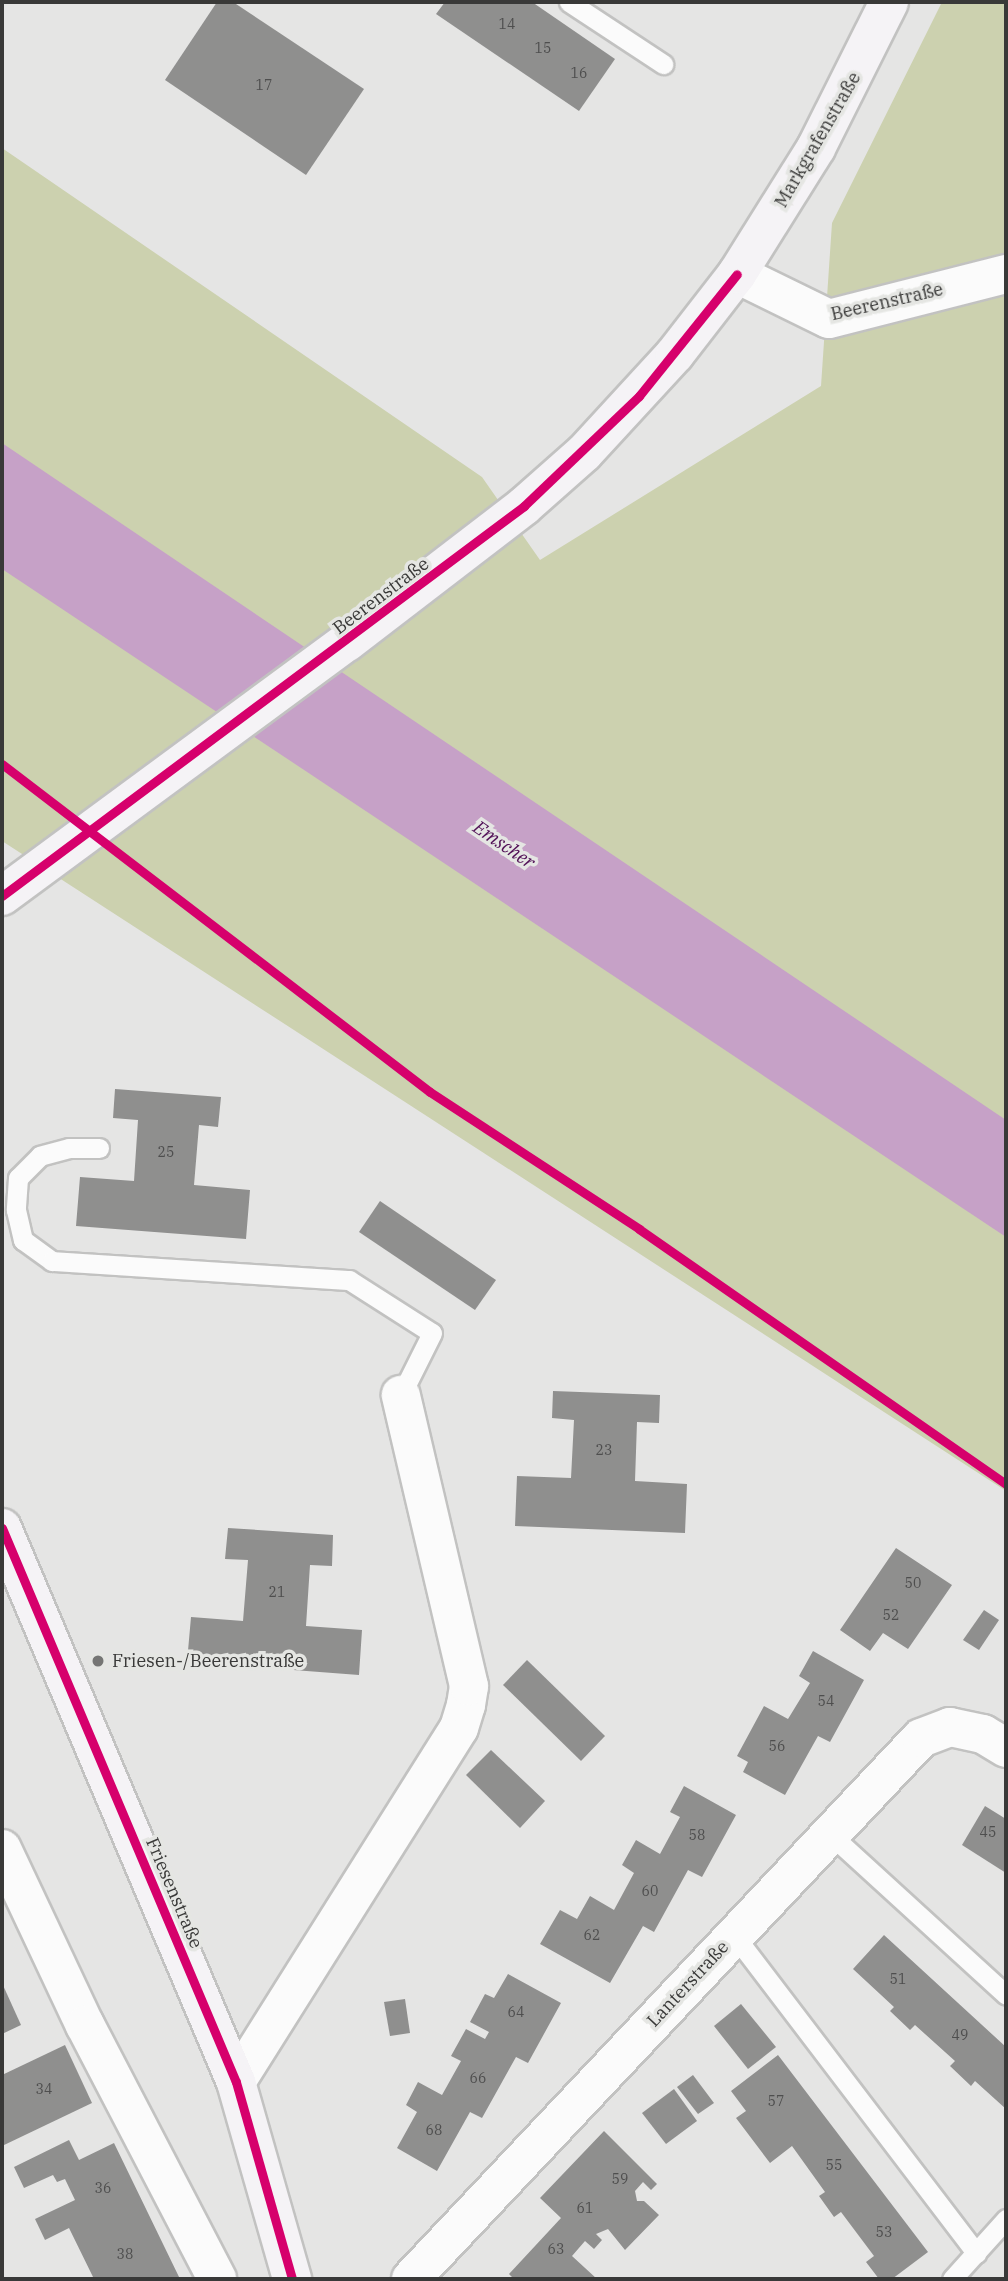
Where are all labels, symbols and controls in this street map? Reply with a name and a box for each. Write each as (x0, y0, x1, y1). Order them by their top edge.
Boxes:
house number: 14 (499, 16, 515, 32)
house number: 15 (535, 40, 551, 56)
house number: 16 (571, 65, 587, 81)
street label: Markgrafenstraße (771, 69, 865, 211)
house number: 17 (256, 77, 272, 93)
street label: Beerenstraße (829, 279, 945, 325)
street label: Beerenstraße (329, 553, 433, 639)
water label: Emscher (469, 816, 539, 874)
house number: 25 (158, 1144, 174, 1160)
house number: 23 (596, 1442, 612, 1458)
house number: 50 (905, 1575, 921, 1591)
house number: 21 (269, 1584, 285, 1600)
house number: 52 (883, 1607, 899, 1623)
place label: Friesen-/Beerenstraße (112, 1650, 304, 1672)
marker: Friesen-/Beerenstraße (90, 1653, 106, 1669)
house number: 54 (818, 1693, 834, 1709)
house number: 56 (769, 1738, 785, 1754)
house number: 45 (980, 1824, 996, 1840)
house number: 58 (689, 1827, 705, 1843)
street label: Friesenstraße (141, 1834, 207, 1952)
house number: 60 (642, 1883, 658, 1899)
house number: 62 (584, 1927, 600, 1943)
street label: Lanterstraße (643, 1936, 733, 2032)
house number: 51 (890, 1971, 906, 1987)
house number: 64 (508, 2004, 524, 2020)
house number: 49 (952, 2027, 968, 2043)
house number: 66 (470, 2070, 486, 2086)
house number: 34 (36, 2081, 52, 2097)
house number: 57 (768, 2093, 784, 2109)
house number: 68 (426, 2122, 442, 2138)
house number: 55 (826, 2157, 842, 2173)
house number: 59 (612, 2171, 628, 2187)
house number: 36 (95, 2180, 111, 2196)
house number: 61 (577, 2200, 593, 2216)
house number: 53 (876, 2224, 892, 2240)
house number: 63 (548, 2241, 564, 2257)
house number: 38 (117, 2246, 133, 2262)

